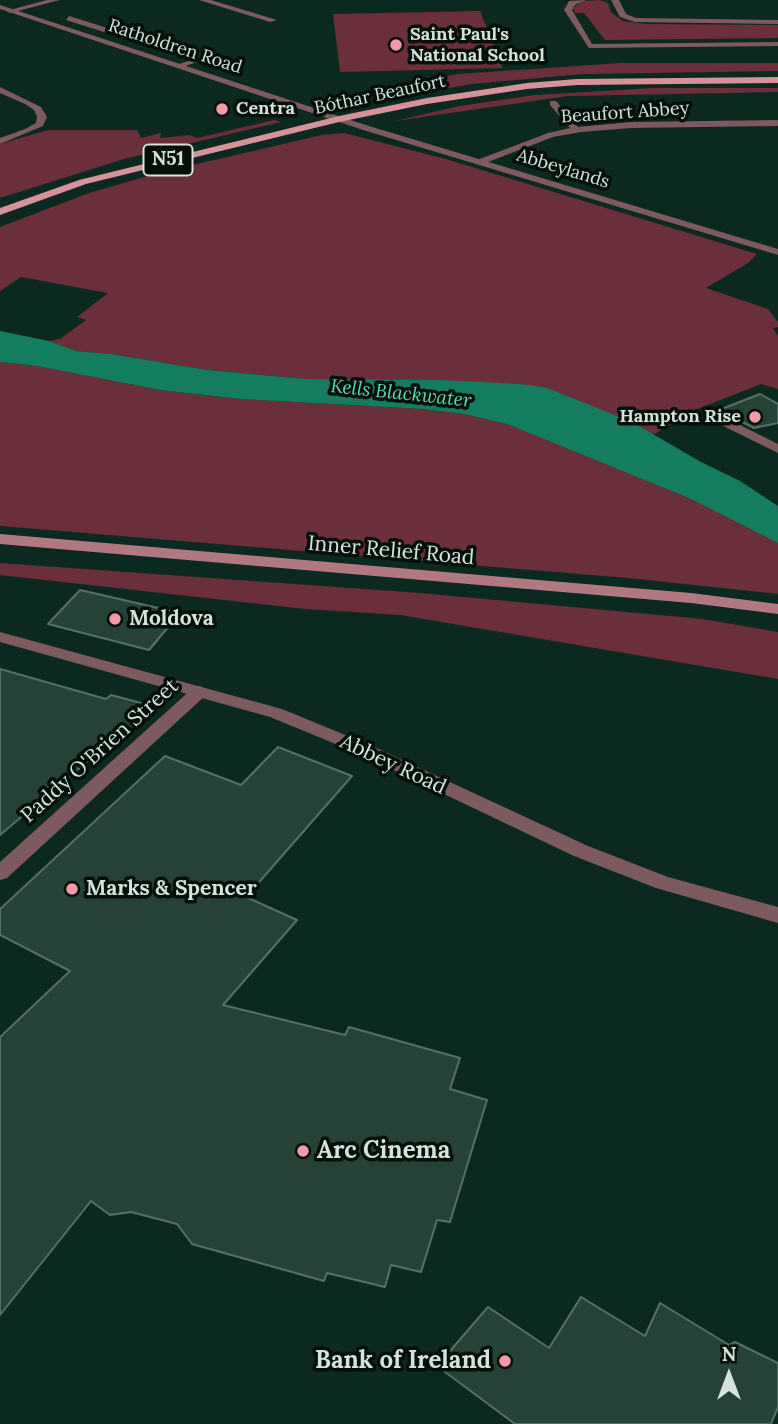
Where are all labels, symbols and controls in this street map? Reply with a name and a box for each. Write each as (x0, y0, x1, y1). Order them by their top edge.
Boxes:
street label: Ratholdren Road (105, 15, 245, 79)
place label: Saint Paul's National School (410, 24, 545, 66)
marker: Saint Paul's National School (388, 37, 404, 53)
street label: Bóthar Beaufort (312, 71, 448, 119)
place label: Centra (236, 98, 295, 120)
street label: Beaufort Abbey (560, 98, 690, 128)
marker: Centra (214, 101, 230, 117)
road number: N51 (144, 144, 192, 176)
street label: Abbeylands (514, 145, 612, 193)
water label: Kells Blackwater (329, 375, 473, 413)
place label: Hampton Rise (619, 406, 741, 428)
marker: Hampton Rise (747, 409, 763, 425)
street label: Inner Relief Road (307, 531, 475, 571)
place label: Moldova (129, 606, 214, 632)
marker: Moldova (107, 611, 123, 627)
street label: Paddy O'Brien Street (16, 674, 184, 828)
street label: Abbey Road (336, 729, 450, 801)
place label: Marks & Spencer (86, 876, 257, 902)
marker: Marks & Spencer (64, 881, 80, 897)
place label: Arc Cinema (317, 1137, 450, 1165)
marker: Arc Cinema (295, 1143, 311, 1159)
north arrow (694, 1340, 764, 1410)
text: N (722, 1342, 736, 1366)
place label: Bank of Ireland (315, 1347, 491, 1375)
marker: Bank of Ireland (497, 1353, 513, 1369)

